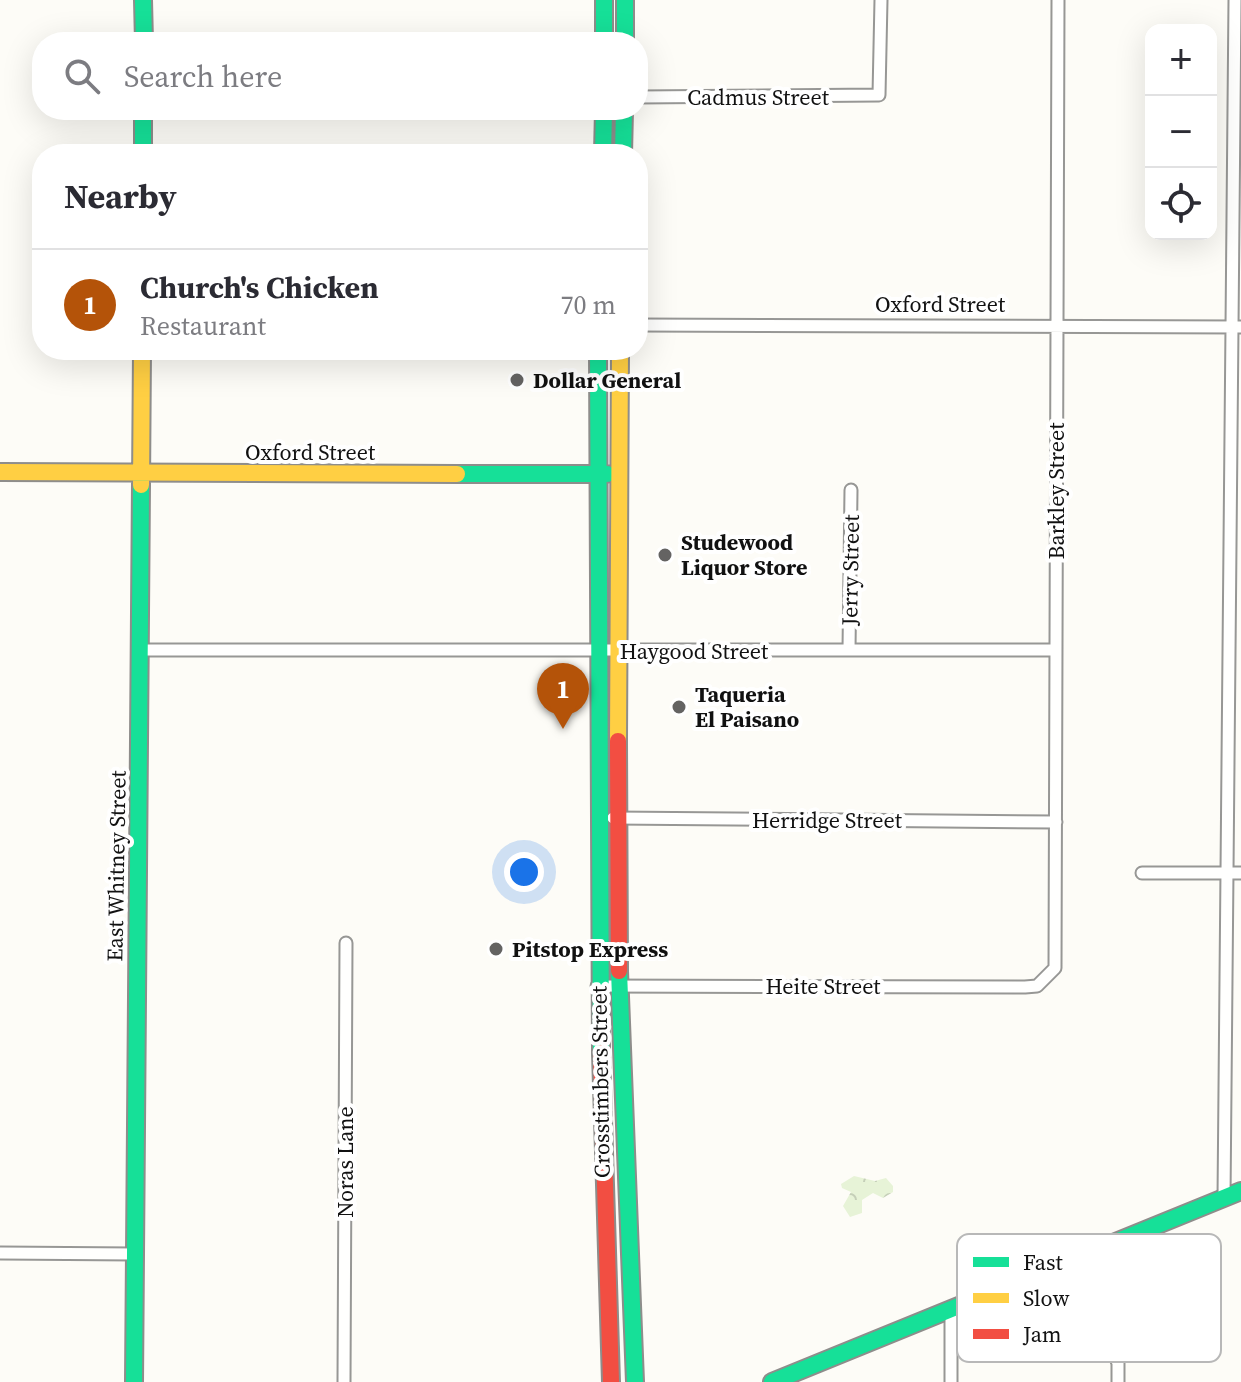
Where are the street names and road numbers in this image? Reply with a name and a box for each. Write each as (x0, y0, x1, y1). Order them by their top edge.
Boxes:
street label: Cadmus Street (687, 82, 830, 112)
street label: Oxford Street (875, 289, 1006, 319)
street label: Barkley Street (1041, 422, 1071, 559)
street label: Oxford Street (245, 437, 376, 467)
street label: Jerry Street (834, 513, 866, 627)
street label: Haygood Street (620, 636, 769, 666)
street label: East Whitney Street (99, 769, 133, 962)
street label: Herridge Street (752, 805, 903, 835)
street label: Heite Street (765, 971, 881, 1001)
street label: Crosstimbers Street (583, 985, 617, 1178)
street label: Noras Lane (330, 1106, 360, 1218)

